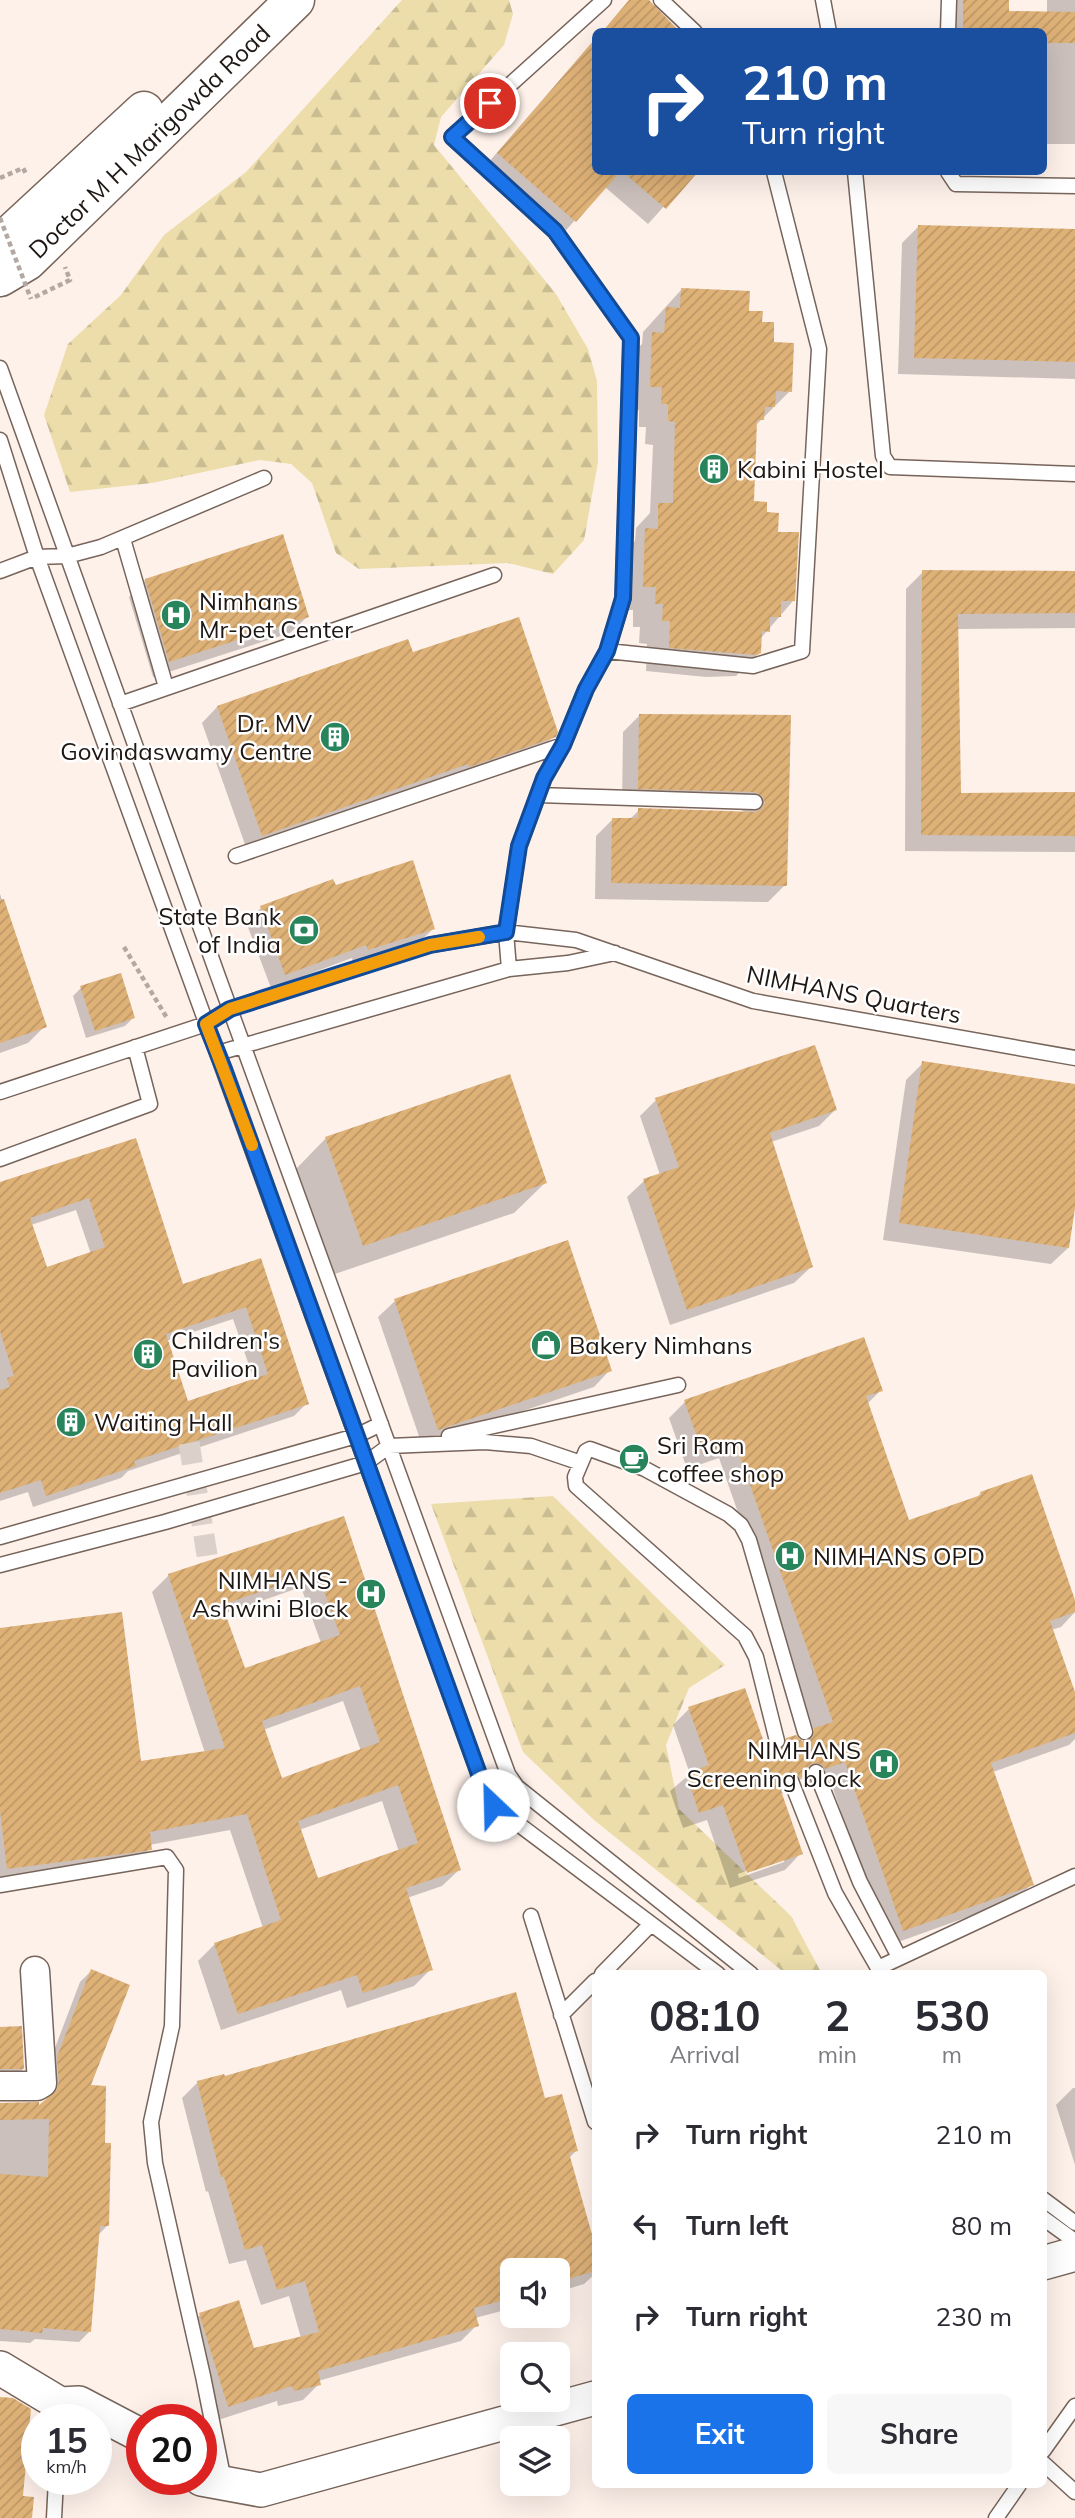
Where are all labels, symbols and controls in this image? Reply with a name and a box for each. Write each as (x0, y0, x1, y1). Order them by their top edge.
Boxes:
street label: Doctor M H Marigowda Road (22, 18, 276, 264)
text: 210 m (742, 51, 888, 112)
icon: right (627, 56, 718, 147)
pin (460, 73, 520, 133)
icon: arrive (471, 84, 509, 122)
text: Turn right (742, 112, 885, 152)
building icon: Kabini Hostel (697, 452, 731, 486)
place label: Kabini Hostel (737, 454, 884, 484)
place label: Nimhans Mr-pet Center (199, 586, 353, 644)
hospital icon: Nimhans Mr-pet Center (159, 598, 193, 632)
place label: Dr. MV Govindaswamy Centre (60, 708, 312, 766)
building icon: Dr. MV Govindaswamy Centre (318, 720, 352, 754)
place label: State Bank of India (159, 901, 282, 959)
bank icon: State Bank of India (287, 913, 321, 947)
street label: NIMHANS Quarters (744, 958, 964, 1030)
place label: Children's Pavilion (171, 1325, 280, 1383)
shop icon: Bakery Nimhans (529, 1328, 563, 1362)
place label: Bakery Nimhans (569, 1330, 752, 1360)
building icon: Children's Pavilion (131, 1337, 165, 1371)
building icon: Waiting Hall (54, 1405, 88, 1439)
place label: Waiting Hall (94, 1407, 233, 1437)
place label: Sri Ram coffee shop (657, 1430, 784, 1488)
cafe icon: Sri Ram coffee shop (617, 1442, 651, 1476)
hospital icon: NIMHANS OPD (773, 1539, 807, 1573)
place label: NIMHANS OPD (813, 1541, 985, 1571)
place label: NIMHANS - Ashwini Block (192, 1565, 349, 1623)
hospital icon: NIMHANS - Ashwini Block (354, 1577, 388, 1611)
place label: NIMHANS Screening block (687, 1735, 862, 1793)
hospital icon: NIMHANS Screening block (867, 1747, 901, 1781)
position arrow (456, 1768, 530, 1842)
text: 08:10 (649, 1989, 760, 2042)
text: 2 (825, 1989, 850, 2042)
text: 530 (914, 1989, 990, 2042)
text: Arrival (670, 2040, 740, 2069)
text: min (818, 2040, 857, 2069)
text: m (942, 2040, 962, 2069)
icon: right (627, 2116, 665, 2154)
text: Turn right (686, 2118, 807, 2151)
text: 210 m (936, 2118, 1012, 2151)
icon: left (627, 2207, 665, 2245)
text: Turn left (686, 2209, 788, 2242)
text: 80 m (951, 2209, 1012, 2242)
map controls (500, 2258, 570, 2496)
button: sound (500, 2258, 570, 2328)
icon: right (627, 2298, 665, 2336)
text: Turn right (686, 2300, 807, 2333)
text: 230 m (936, 2300, 1012, 2333)
button: search (500, 2342, 570, 2412)
button: Exit (627, 2394, 813, 2474)
button: Share (827, 2394, 1012, 2474)
speed limit sign: 20 (126, 2404, 217, 2495)
text: 15 (45, 2418, 88, 2462)
button: layers (500, 2426, 570, 2496)
text: km/h (46, 2455, 87, 2478)

